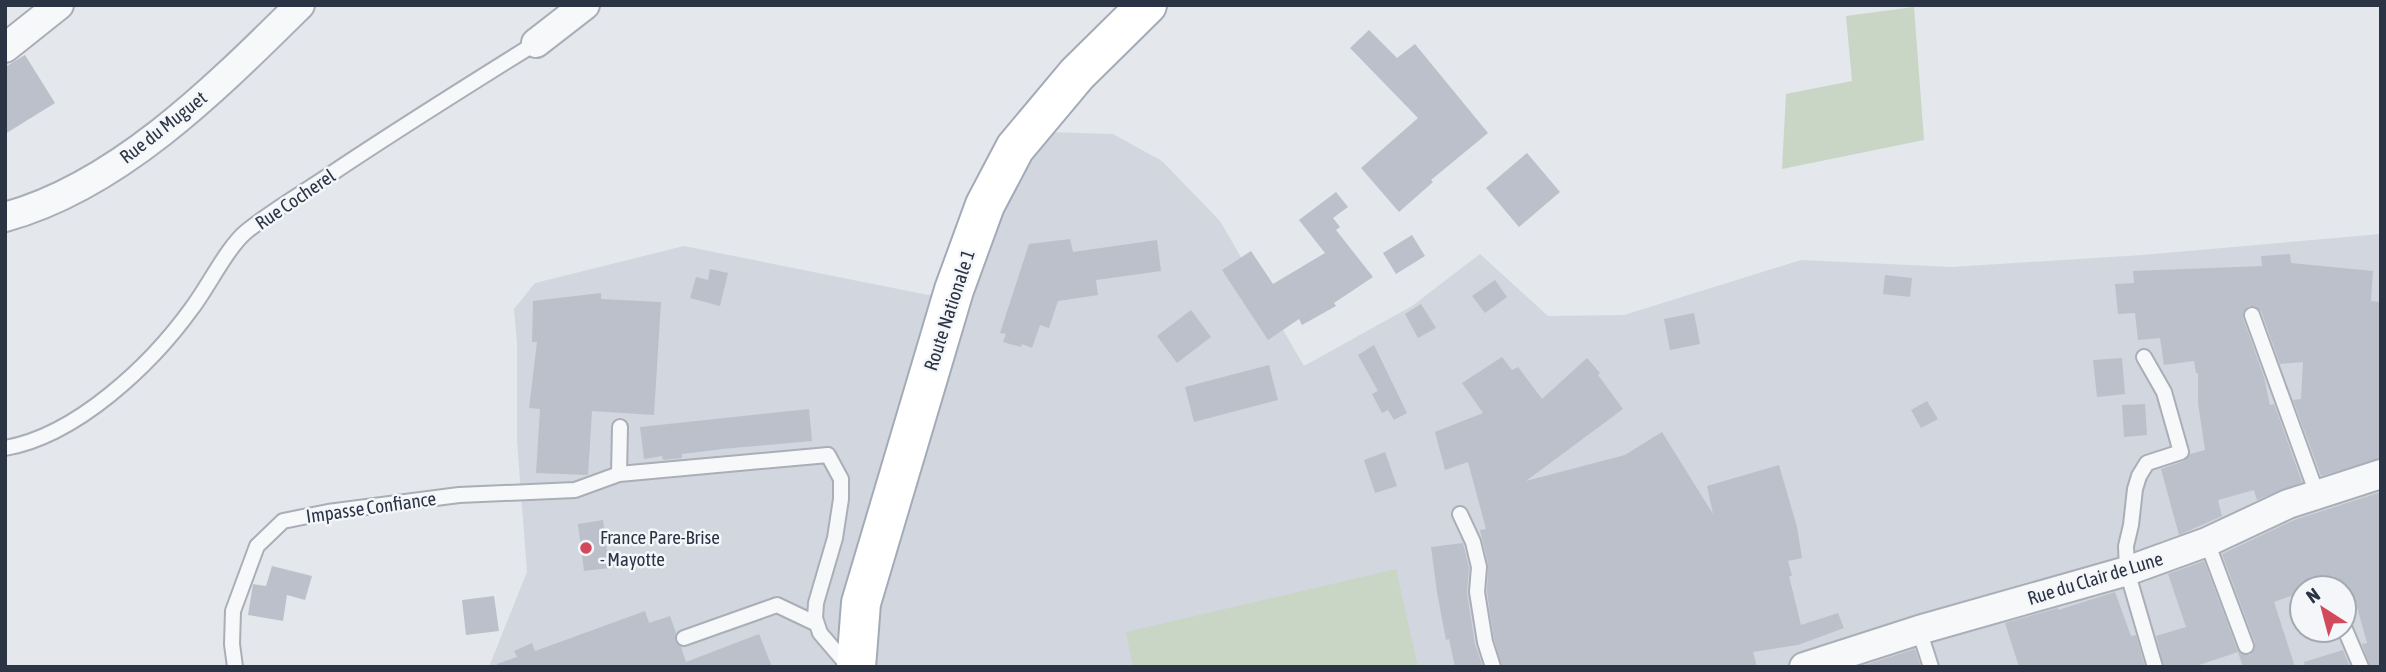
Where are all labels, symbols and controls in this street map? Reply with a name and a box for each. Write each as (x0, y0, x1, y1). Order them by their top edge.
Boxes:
street label: Rue du Muguet (115, 86, 211, 168)
street label: Rue Cocherel (251, 164, 339, 234)
street label: Route Nationale 1 (919, 247, 979, 373)
street label: Impasse Confiance (305, 487, 437, 527)
place label: France Pare-Brise - Mayotte (600, 526, 720, 570)
marker: France Pare-Brise - Mayotte (578, 540, 594, 556)
street label: Rue du Clair de Lune (2025, 547, 2165, 609)
north arrow (2288, 574, 2358, 644)
text: N (2302, 583, 2324, 607)

